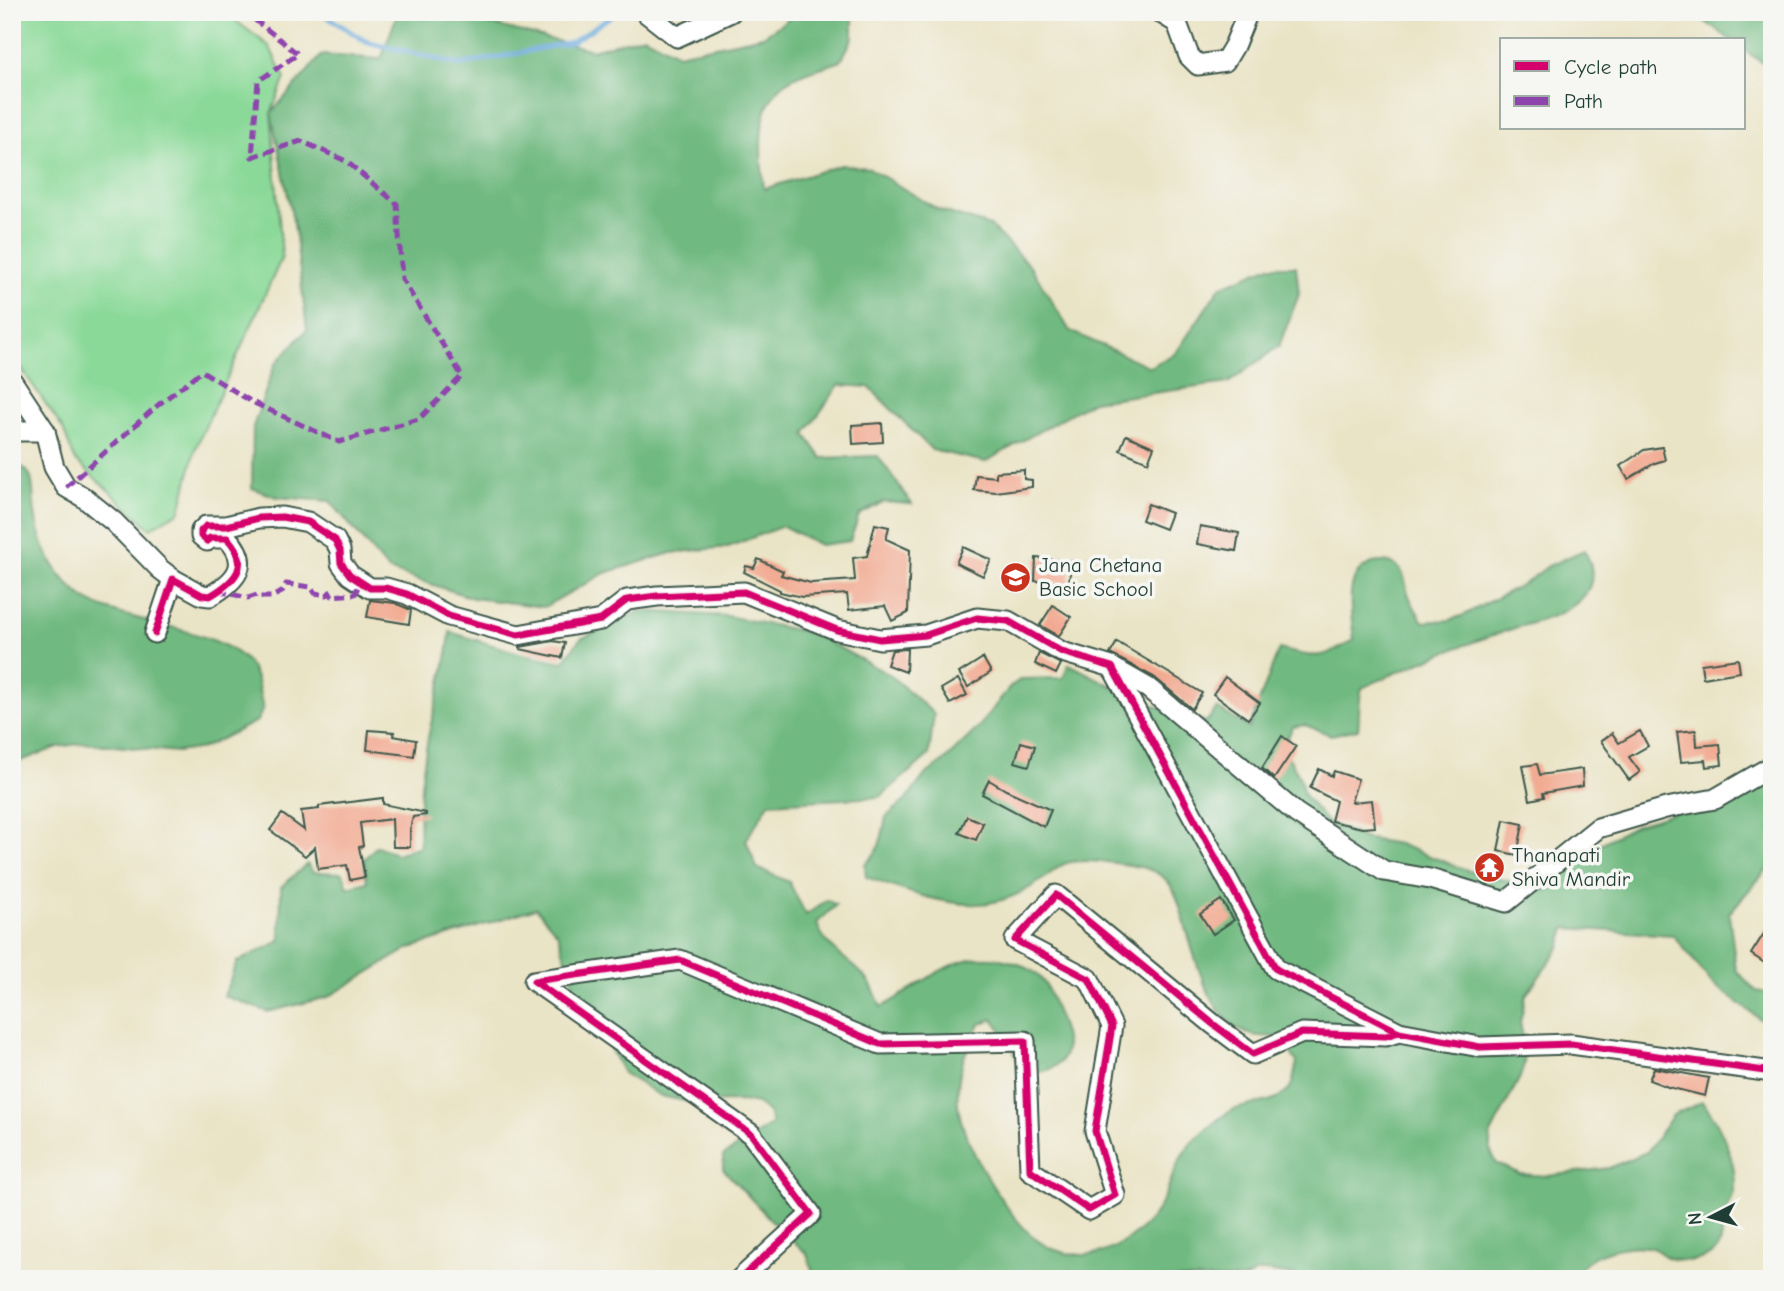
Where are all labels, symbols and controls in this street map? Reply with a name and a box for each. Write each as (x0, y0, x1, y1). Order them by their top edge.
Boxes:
legend (1500, 38, 1746, 130)
text: Cycle path (1564, 55, 1657, 79)
text: Path (1564, 89, 1603, 113)
place label: Jana Chetana Basic School (1039, 553, 1162, 601)
school or university icon: Jana Chetana Basic School (999, 560, 1033, 594)
place label: Thanapati Shiva Mandir (1512, 843, 1631, 891)
temple icon: Thanapati Shiva Mandir (1472, 850, 1506, 884)
north arrow (1676, 1182, 1746, 1252)
text: N (1684, 1211, 1707, 1226)

